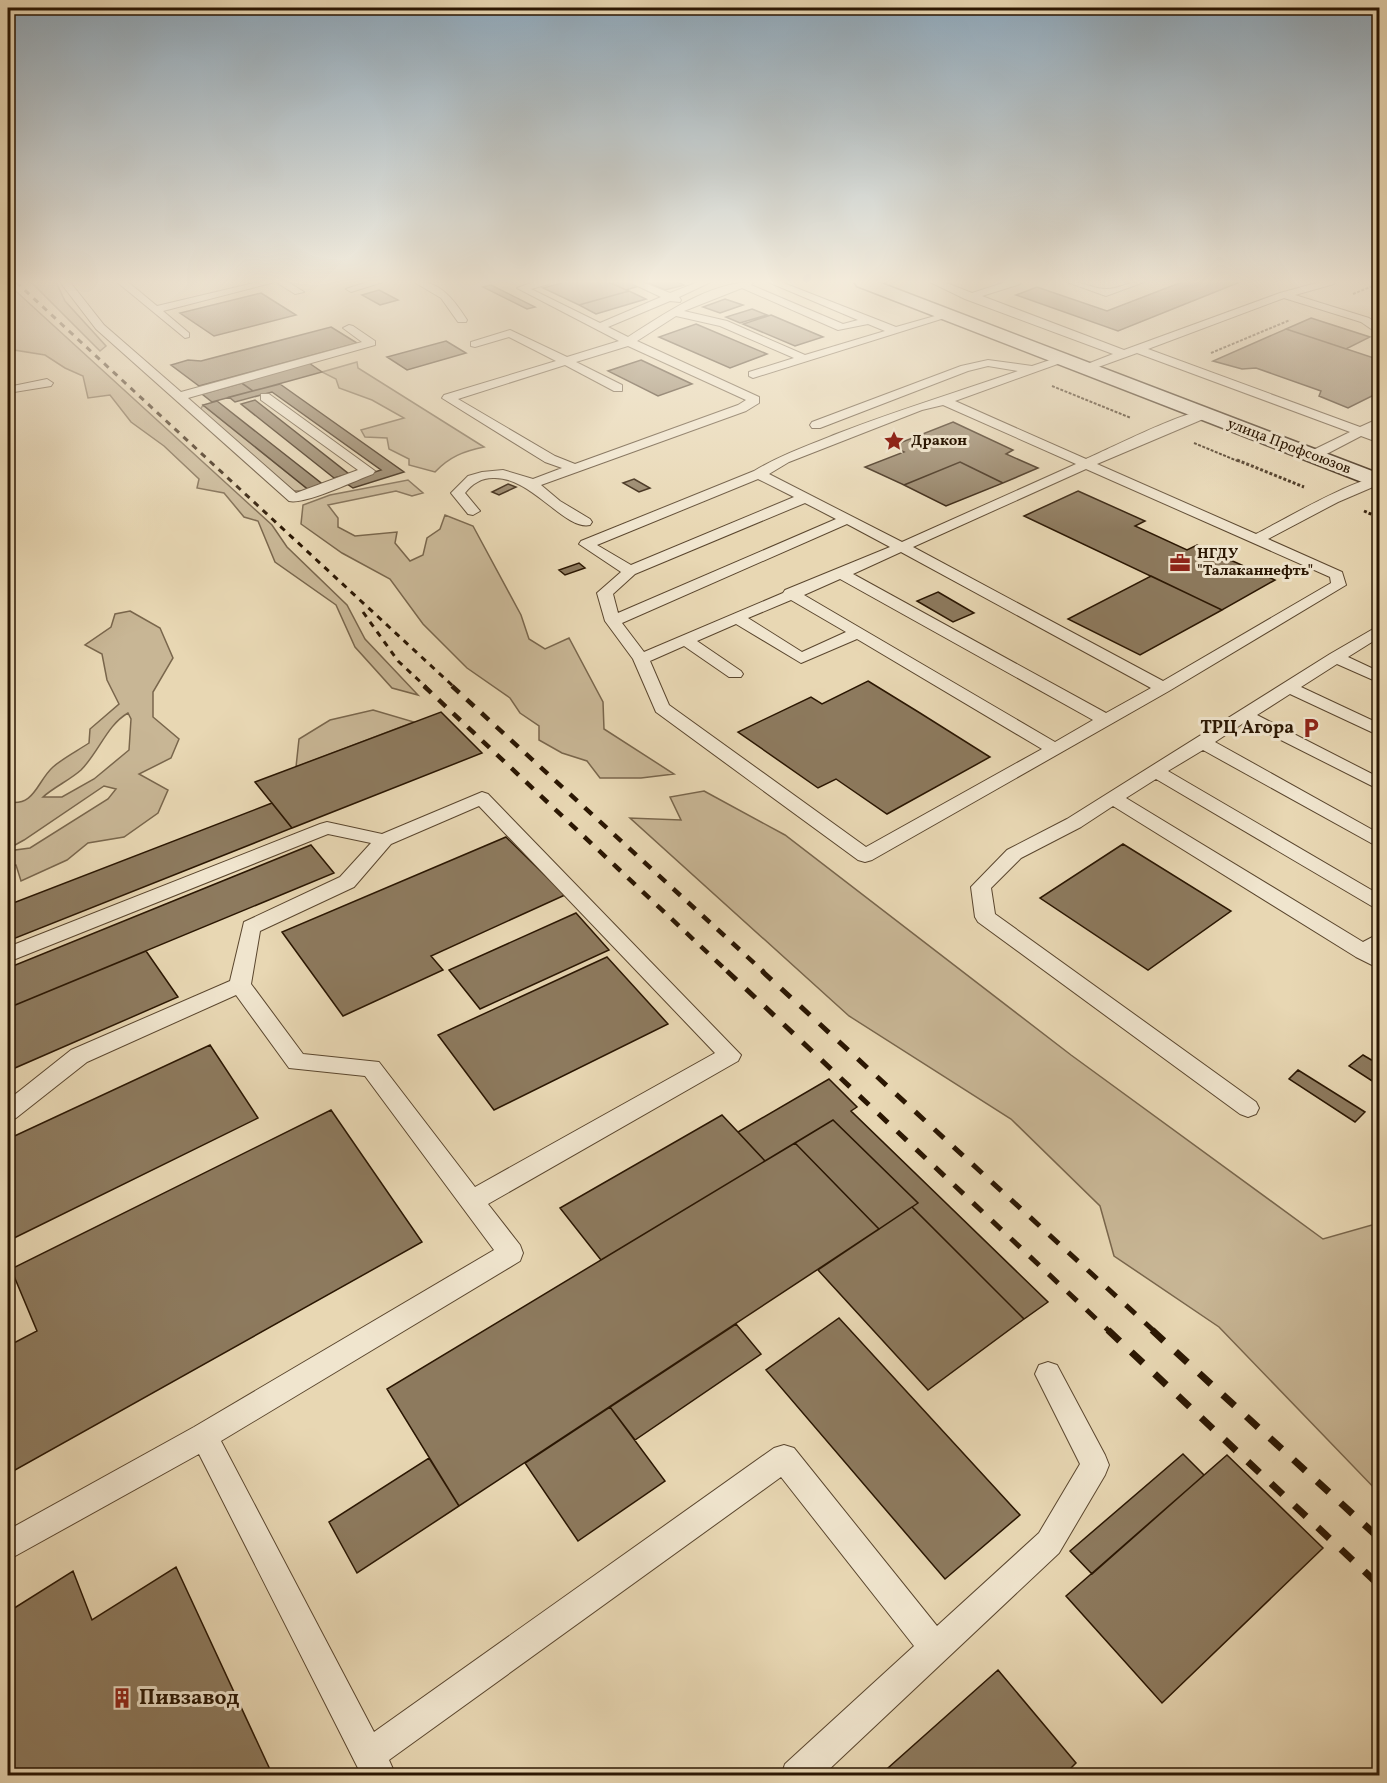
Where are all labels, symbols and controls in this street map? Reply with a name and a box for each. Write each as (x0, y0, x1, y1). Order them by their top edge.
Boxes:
street label: улица Профсоюзов (1224, 414, 1354, 480)
place icon: Дракон (882, 429, 906, 453)
place label: Дракон (911, 431, 967, 452)
place label: НГДУ "Талаканнефть" (1197, 544, 1313, 582)
office icon: НГДУ "Талаканнефть" (1168, 551, 1192, 575)
place label: ТРЦ Агора (1200, 716, 1294, 741)
parking icon: ТРЦ Агора (1299, 716, 1323, 740)
place label: Пивзавод (139, 1684, 240, 1713)
building icon: Пивзавод (110, 1686, 134, 1710)

